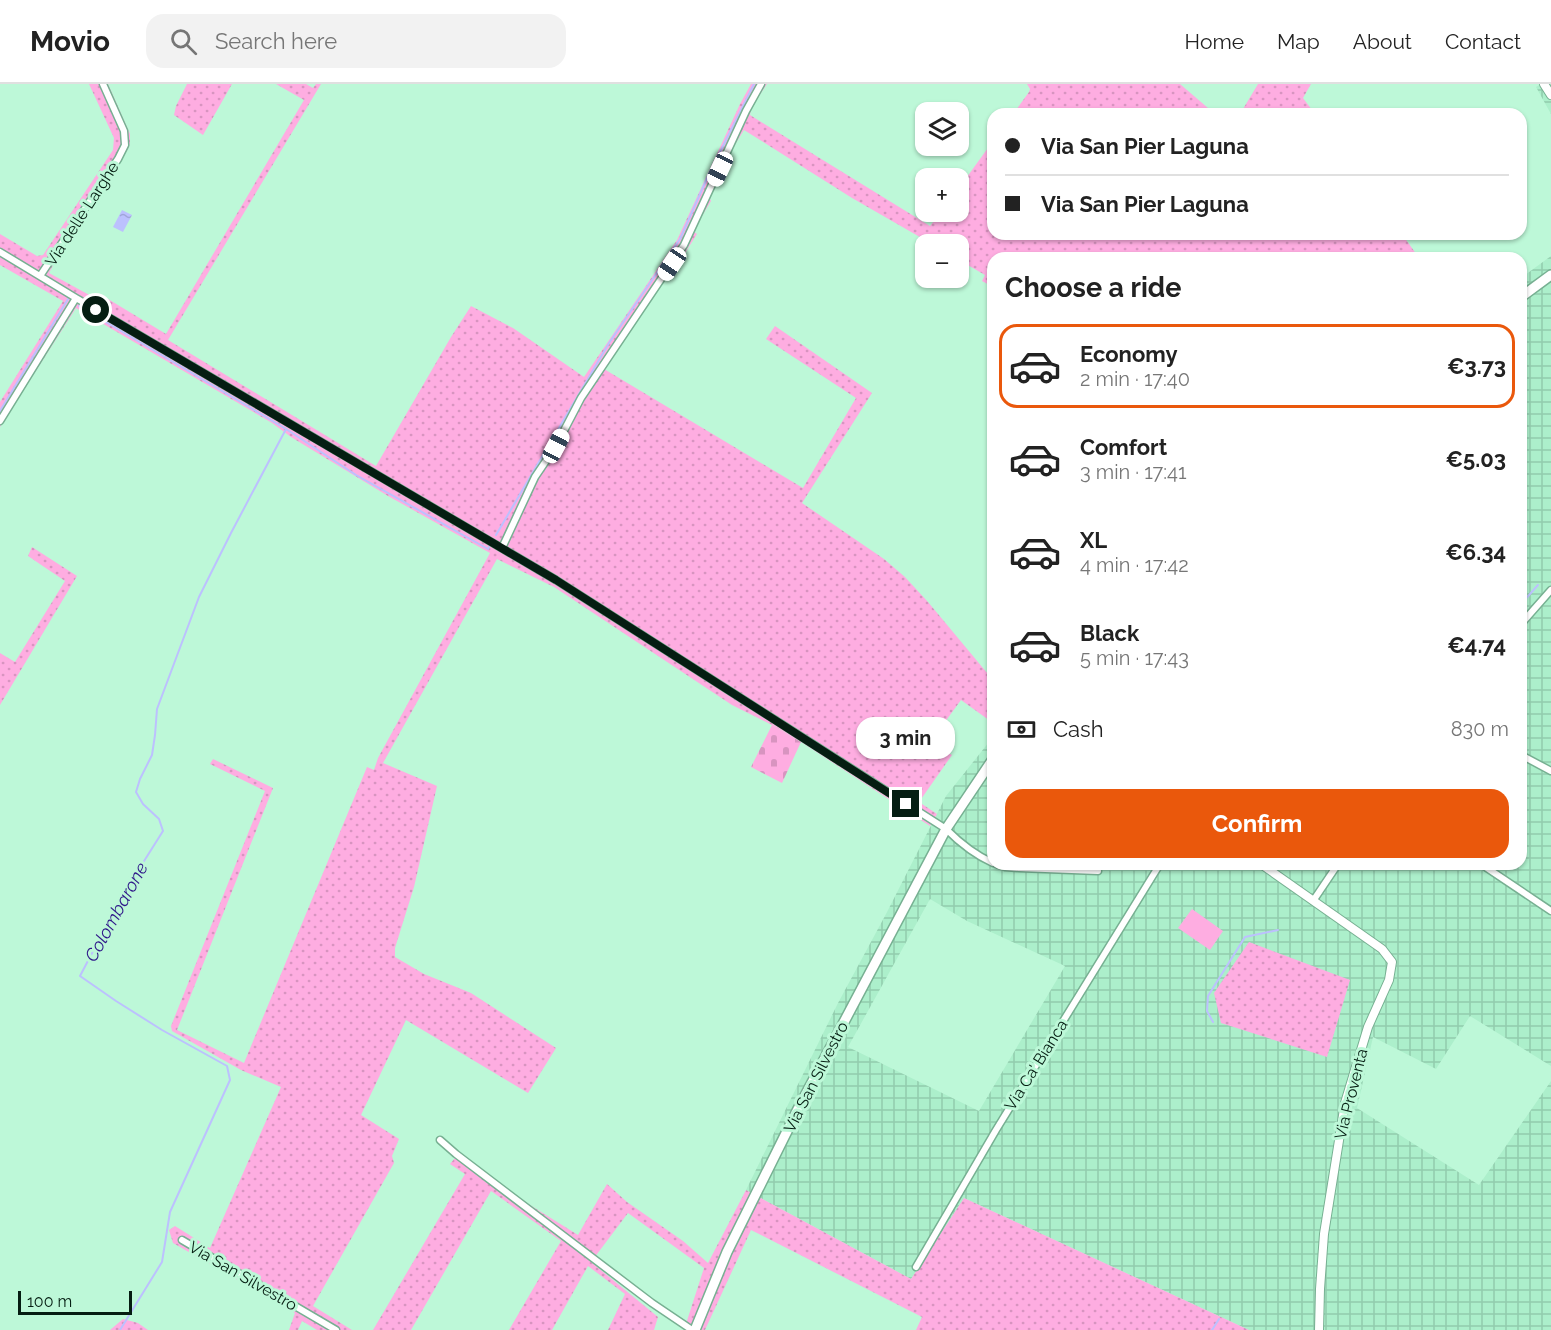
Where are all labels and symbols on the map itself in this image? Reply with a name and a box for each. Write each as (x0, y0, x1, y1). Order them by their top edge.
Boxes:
car (704, 149, 736, 189)
street label: Via delle Larghe (41, 158, 123, 270)
car (654, 244, 690, 284)
route start (82, 296, 109, 323)
car (540, 426, 572, 466)
callout: 3 min (856, 717, 956, 759)
route end (892, 790, 919, 817)
water label: Colombarone (80, 858, 152, 965)
street label: Via Ca' Bianca (1001, 1016, 1071, 1114)
street label: Via San Silvestro (780, 1018, 852, 1136)
street label: Via Proventa (1331, 1047, 1371, 1141)
street label: Via San Silvestro (185, 1237, 301, 1315)
scale bar (18, 1288, 132, 1316)

